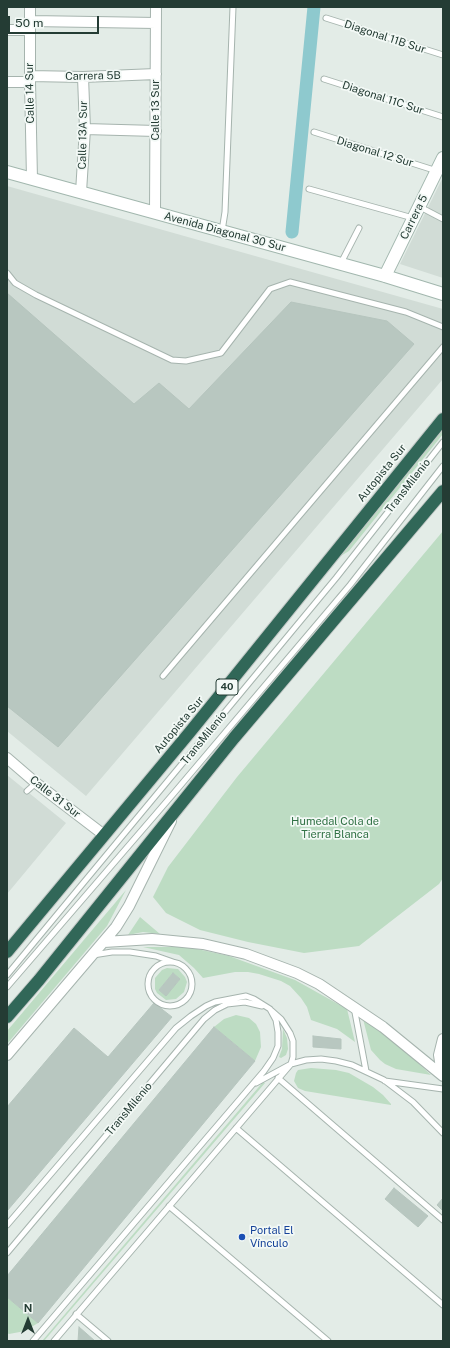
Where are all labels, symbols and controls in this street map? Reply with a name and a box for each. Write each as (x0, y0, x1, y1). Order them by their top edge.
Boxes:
scale bar (10, 8, 101, 34)
text: 50 m (15, 16, 43, 30)
street label: Diagonal 11B Sur (343, 18, 427, 56)
street label: Calle 14 Sur (23, 62, 37, 124)
street label: Carrera 5B (65, 69, 121, 83)
street label: Diagonal 11C Sur (341, 79, 425, 117)
street label: Calle 13 Sur (149, 80, 163, 140)
street label: Calle 13A Sur (76, 101, 90, 169)
street label: Diagonal 12 Sur (335, 134, 415, 170)
street label: Carrera 5 (397, 192, 431, 242)
street label: Avenida Diagonal 30 Sur (163, 209, 287, 255)
street label: Autopista Sur (355, 442, 409, 504)
street label: TransMilenio (383, 456, 433, 516)
road number: 40 (216, 679, 238, 695)
street label: Autopista Sur (151, 694, 207, 756)
street label: TransMilenio (178, 708, 230, 768)
street label: Calle 31 Sur (27, 773, 83, 821)
park label: Humedal Cola de Tierra Blanca (291, 815, 379, 841)
street label: TransMilenio (103, 1080, 155, 1138)
place label: Portal El Vínculo (250, 1224, 294, 1250)
marker: Portal El Vínculo (237, 1232, 247, 1242)
north arrow (8, 1300, 48, 1340)
text: N (24, 1302, 32, 1314)

